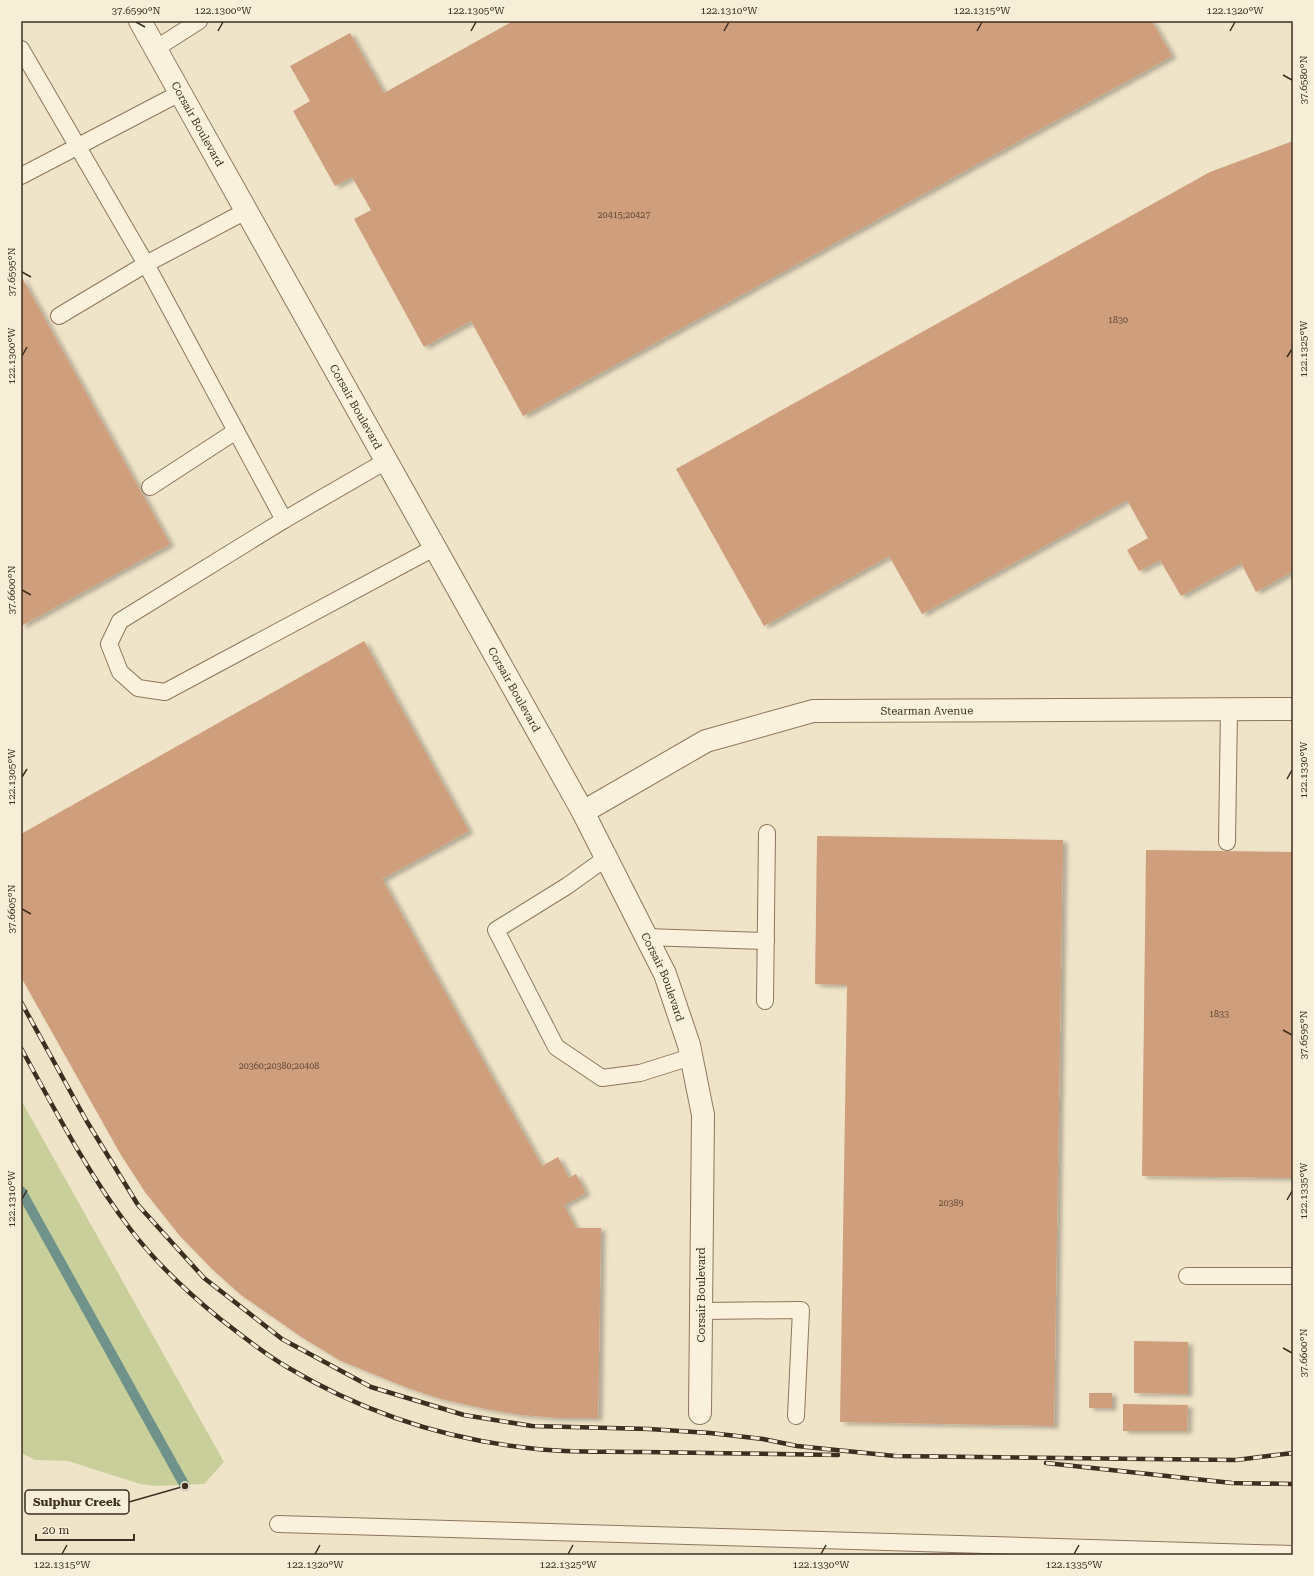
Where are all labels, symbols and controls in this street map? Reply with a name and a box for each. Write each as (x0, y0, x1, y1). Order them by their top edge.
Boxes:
text: 37.6590°N (111, 5, 161, 16)
text: 122.1300°W (195, 5, 252, 16)
text: 122.1305°W (448, 5, 505, 16)
text: 122.1310°W (701, 5, 758, 16)
text: 122.1315°W (954, 5, 1011, 16)
text: 122.1320°W (1207, 5, 1264, 16)
text: 37.6580°N (1298, 55, 1309, 105)
street label: Corsair Boulevard (169, 79, 227, 169)
house number: 20415;20427 (598, 210, 650, 220)
text: 37.6595°N (6, 247, 17, 297)
house number: 1830 (1108, 315, 1128, 325)
text: 122.1325°W (1298, 320, 1309, 377)
text: 122.1300°W (6, 327, 17, 384)
street label: Corsair Boulevard (327, 362, 385, 451)
text: 37.6600°N (6, 565, 17, 615)
street label: Corsair Boulevard (485, 645, 543, 734)
street label: Stearman Avenue (880, 704, 973, 717)
text: 122.1330°W (1298, 741, 1309, 798)
text: 122.1305°W (6, 748, 17, 805)
text: 37.6605°N (6, 884, 17, 934)
street label: Corsair Boulevard (639, 930, 687, 1023)
house number: 1833 (1209, 1009, 1229, 1019)
text: 37.6595°N (1298, 1010, 1309, 1060)
house number: 20360;20380;20408 (239, 1061, 319, 1071)
text: 122.1335°W (1298, 1162, 1309, 1219)
text: 122.1310°W (6, 1170, 17, 1227)
house number: 20389 (938, 1198, 964, 1208)
street label: Corsair Boulevard (695, 1247, 708, 1343)
text: 37.6600°N (1298, 1328, 1309, 1378)
callout: Sulphur Creek (25, 1490, 129, 1514)
text: Sulphur Creek (33, 1495, 122, 1509)
scale bar (36, 1516, 134, 1542)
text: 20 m (42, 1523, 69, 1537)
text: 122.1315°W (34, 1559, 91, 1570)
text: 122.1320°W (287, 1559, 344, 1570)
text: 122.1325°W (540, 1559, 597, 1570)
text: 122.1330°W (793, 1559, 850, 1570)
text: 122.1335°W (1046, 1559, 1103, 1570)

